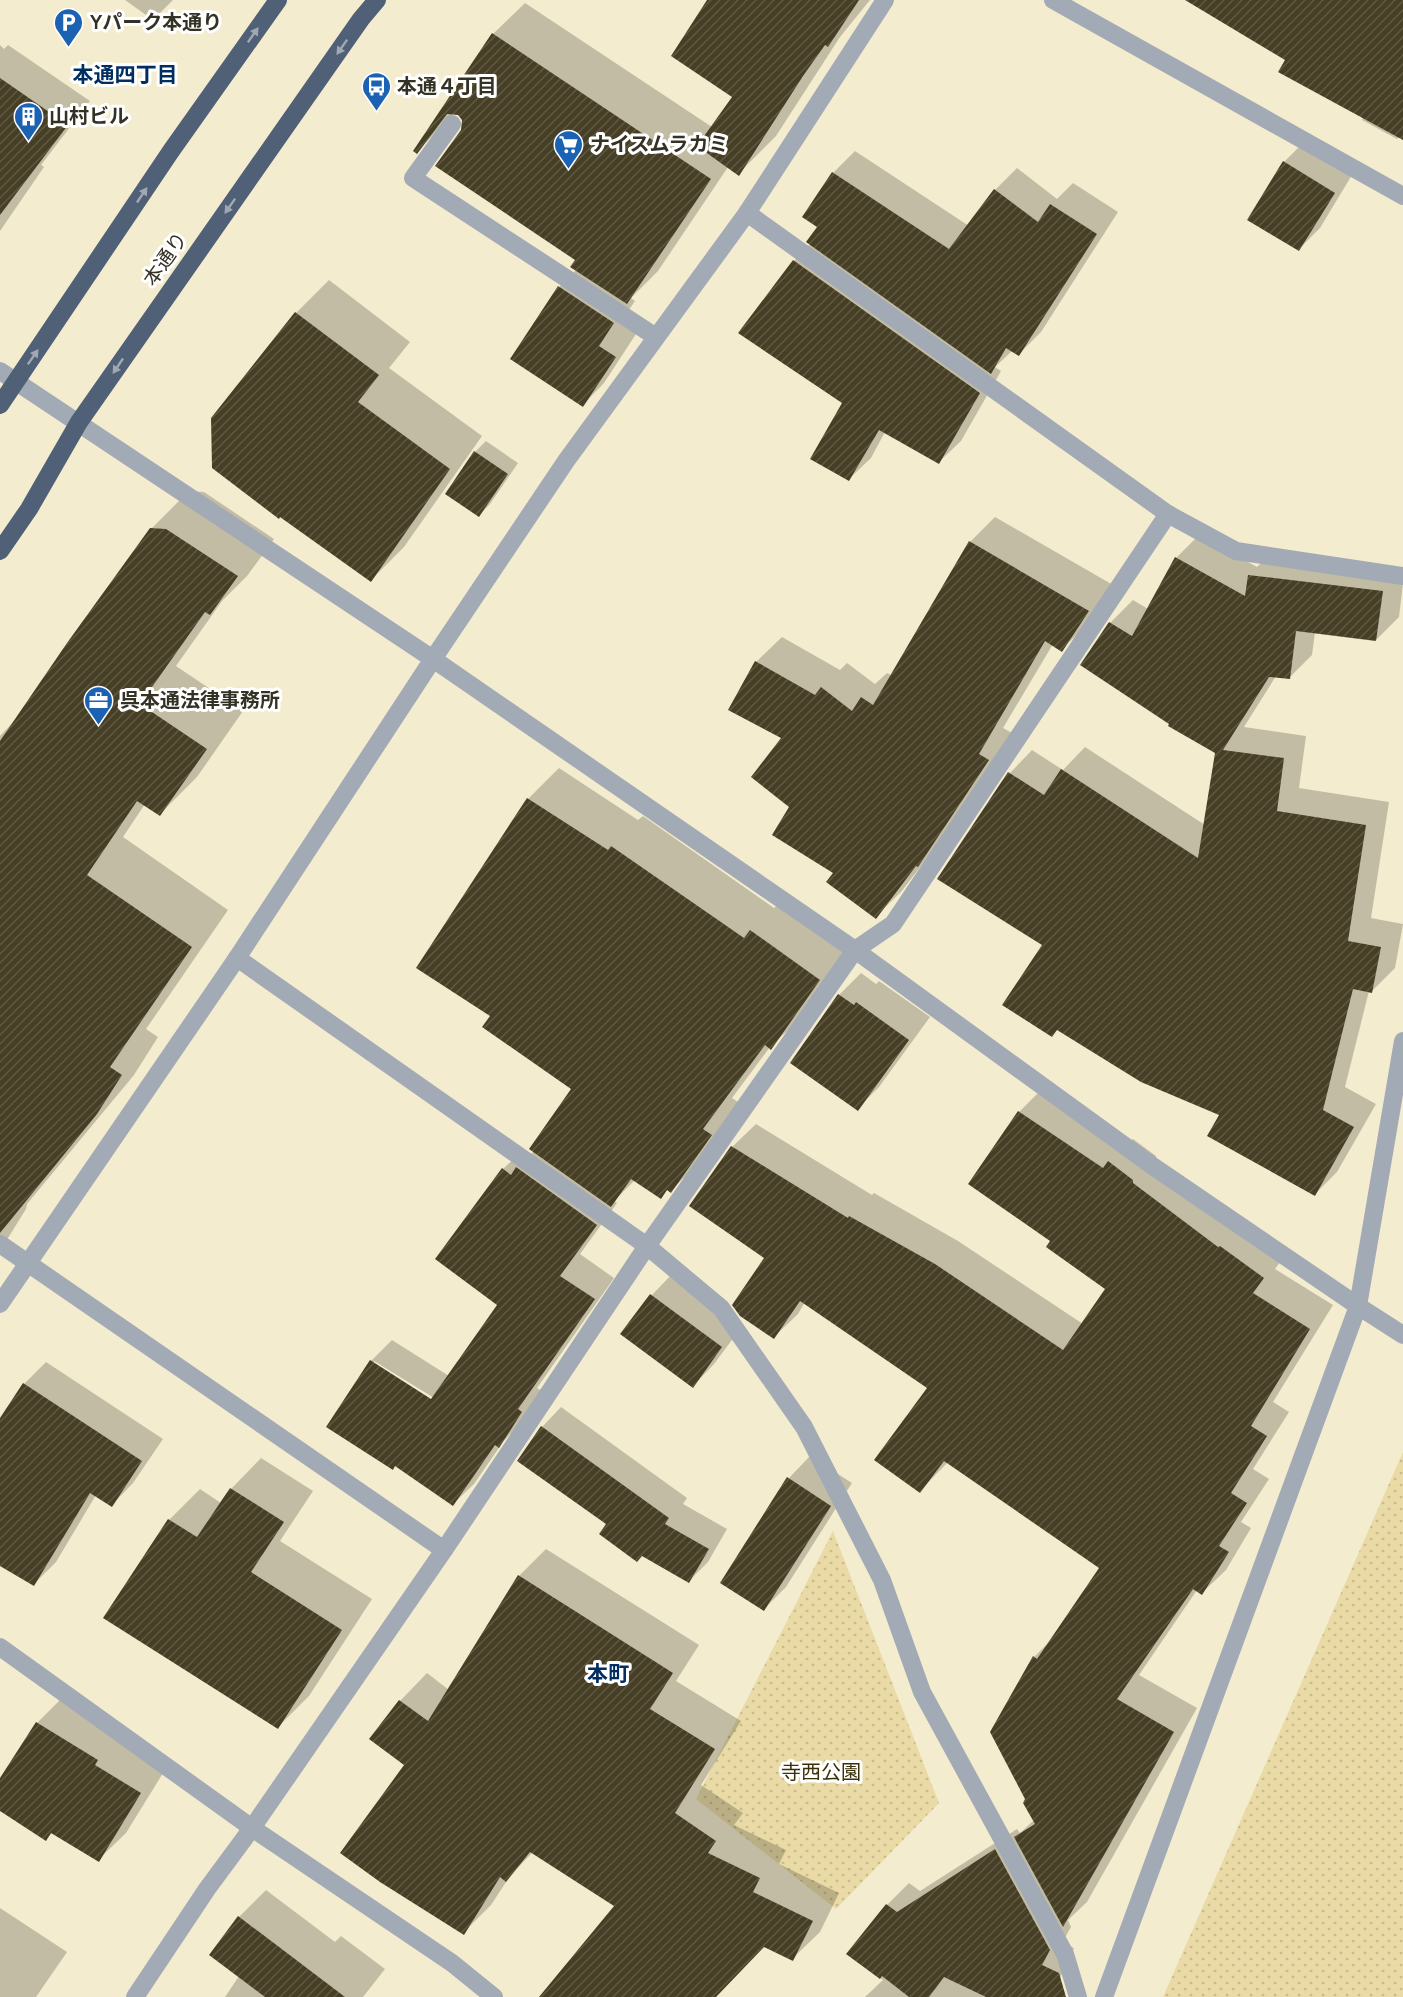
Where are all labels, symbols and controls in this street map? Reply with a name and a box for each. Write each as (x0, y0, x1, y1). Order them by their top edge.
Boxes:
parking icon: Yパーク本通り (53, 6, 85, 48)
place label: Yパーク本通り (90, 8, 222, 35)
one-way arrow (247, 27, 259, 43)
one-way arrow (336, 38, 348, 54)
district label: 本通四丁目 (73, 60, 178, 88)
bus stop icon: 本通４丁目 (360, 70, 392, 112)
place label: 本通４丁目 (397, 72, 497, 99)
building icon: 山村ビル (12, 100, 44, 142)
place label: 山村ビル (49, 102, 129, 129)
supermarket icon: ナイスムラカミ (553, 128, 585, 170)
place label: ナイスムラカミ (590, 130, 728, 157)
one-way arrow (136, 187, 147, 203)
one-way arrow (224, 198, 236, 214)
street label: 本通り (136, 226, 193, 291)
one-way arrow (27, 349, 39, 365)
one-way arrow (112, 358, 124, 374)
office icon: 呉本通法律事務所 (83, 684, 115, 726)
place label: 呉本通法律事務所 (120, 686, 280, 713)
district label: 本町 (587, 1659, 629, 1687)
park label: 寺西公園 (781, 1758, 861, 1785)

